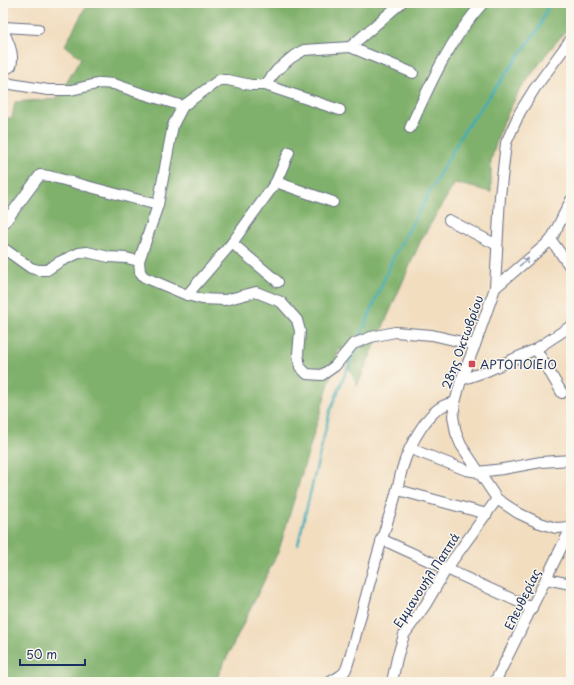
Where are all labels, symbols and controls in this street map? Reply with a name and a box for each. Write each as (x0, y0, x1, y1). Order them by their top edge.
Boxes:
one-way arrow (519, 257, 530, 266)
street label: 28ης Οκτωβρίου (437, 292, 487, 391)
place label: ΑΡΤΟΠΟΙΕΙΟ (480, 355, 557, 373)
marker: ΑΡΤΟΠΟΙΕΙΟ (467, 359, 477, 369)
street label: Εμμανουήλ Παππά (388, 529, 464, 631)
street label: Ελευθερίας (499, 565, 545, 633)
scale bar (20, 641, 85, 667)
text: 50 m (26, 645, 57, 663)

